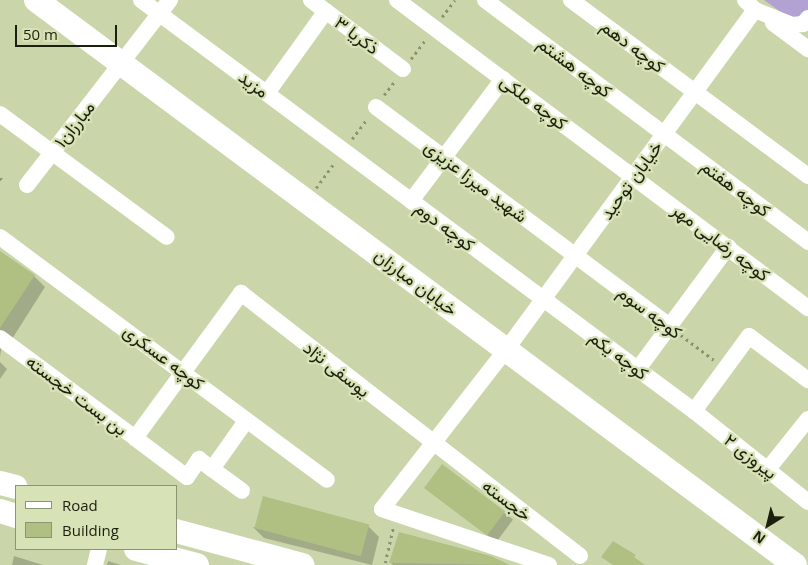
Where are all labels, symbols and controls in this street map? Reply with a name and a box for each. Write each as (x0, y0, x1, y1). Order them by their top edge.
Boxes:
street label: ذکریا ۳ (330, 11, 384, 59)
scale bar (18, 15, 120, 47)
street label: کوچه دهم (597, 15, 669, 77)
text: 50 m (23, 24, 58, 44)
street label: کوچه هشتم (534, 32, 616, 102)
street label: مزید (235, 66, 273, 102)
street label: کوچه ملکی (496, 70, 572, 134)
street label: مبارزان۱ (49, 97, 99, 151)
street label: شهید میرزا عزیزی (420, 135, 532, 227)
street label: خیابان توحید (595, 136, 667, 224)
street label: کوچه هفتم (697, 155, 775, 221)
street label: کوچه دوم (411, 196, 479, 256)
street label: کوچه رضایی مهر (668, 198, 774, 286)
street label: خیابان مبارزان (370, 244, 462, 320)
street label: کوچه سوم (614, 281, 686, 343)
street label: کوچه عسکری (119, 320, 209, 394)
street label: کوچه یکم (585, 326, 653, 384)
street label: یوسفی نژاد (300, 336, 374, 402)
street label: بن بست خجسته (22, 350, 132, 440)
street label: پیروزی ۲ (720, 429, 782, 483)
street label: خجسته (478, 475, 536, 525)
legend (15, 485, 178, 550)
text: Road (62, 495, 98, 515)
north arrow (743, 500, 793, 550)
text: Building (62, 520, 119, 540)
text: N (749, 527, 769, 549)

